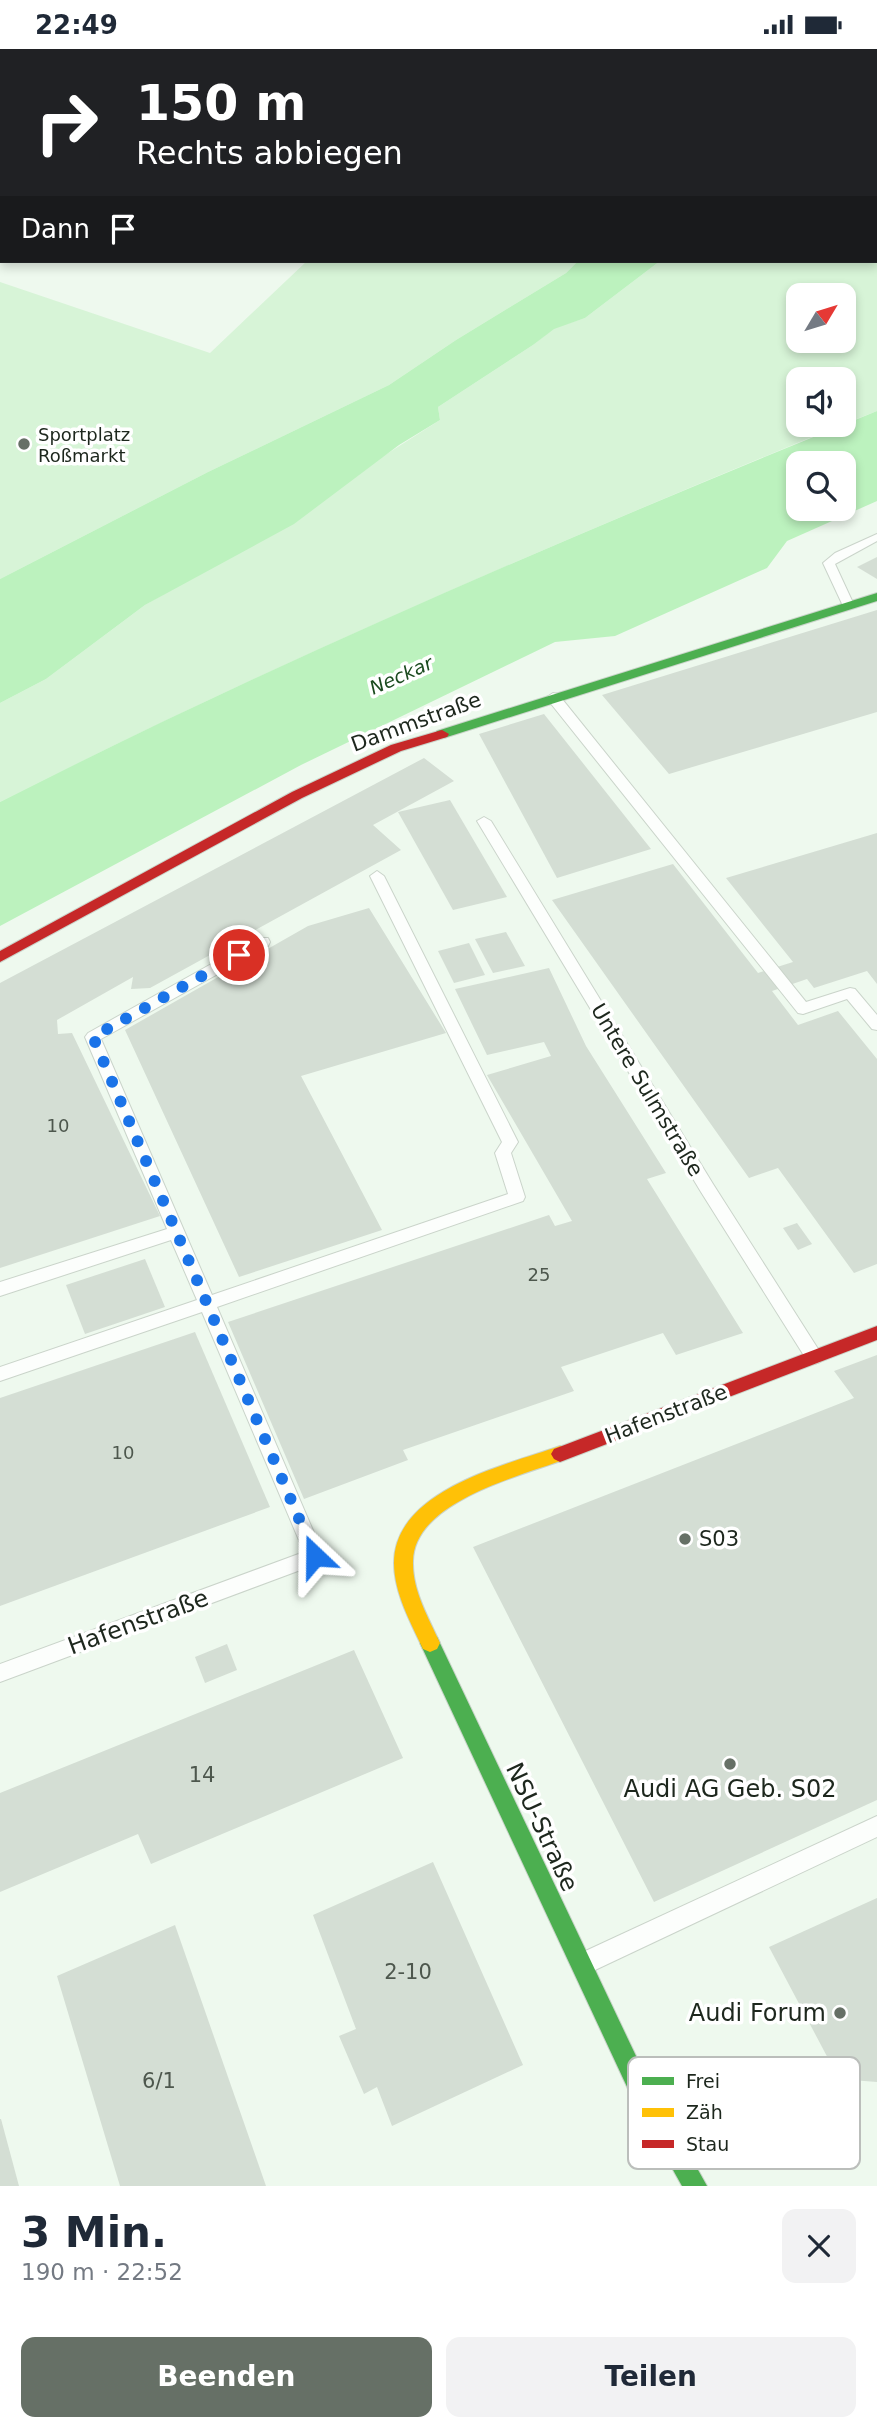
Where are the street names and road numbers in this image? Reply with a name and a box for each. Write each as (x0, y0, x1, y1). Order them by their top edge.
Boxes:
street label: Dammstraße (348, 687, 484, 757)
street label: Untere Sulmstraße (586, 999, 708, 1181)
street label: Hafenstraße (601, 1380, 731, 1448)
street label: Hafenstraße (64, 1584, 212, 1660)
street label: NSU-Straße (500, 1758, 584, 1896)

